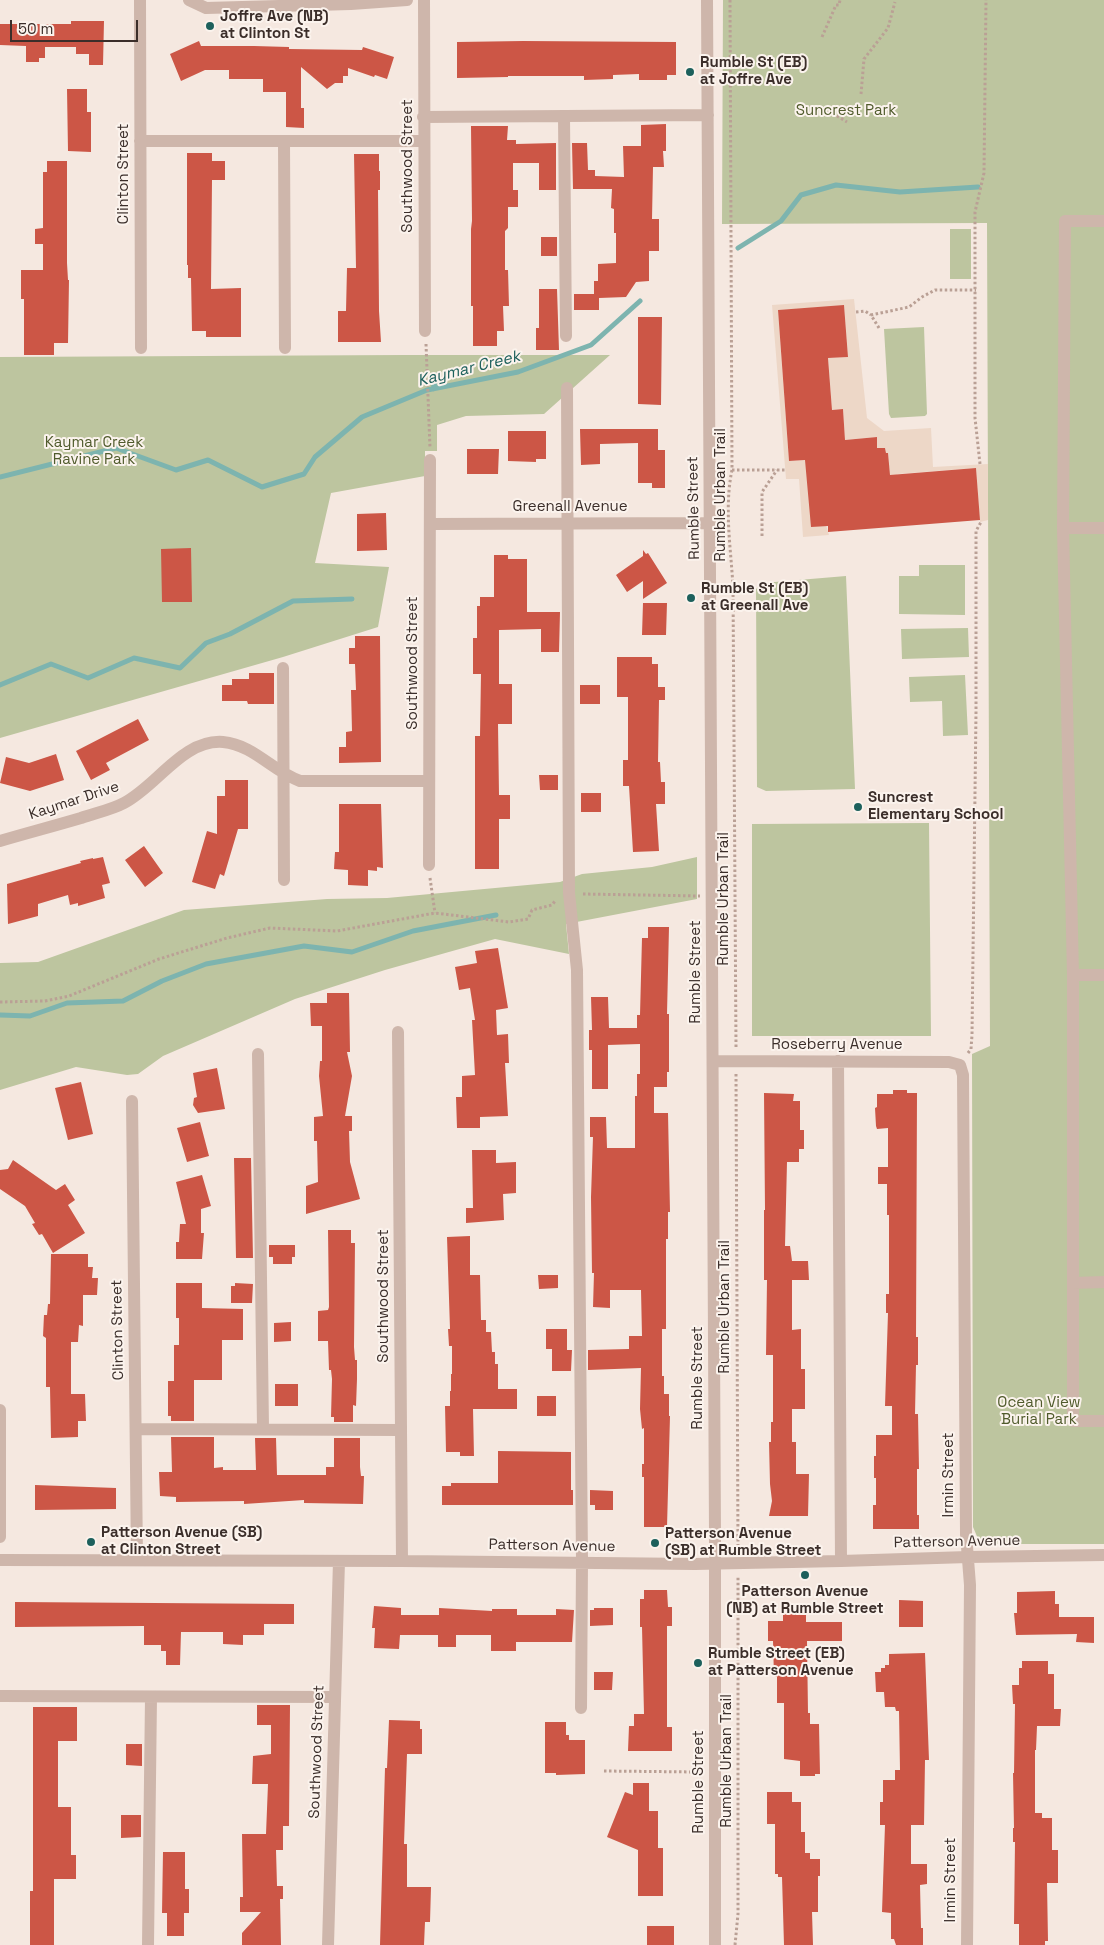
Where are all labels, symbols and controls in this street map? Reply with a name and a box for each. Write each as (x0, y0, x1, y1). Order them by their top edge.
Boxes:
place label: Joffre Ave (NB) at Clinton St (220, 8, 329, 43)
scale bar (12, 10, 140, 42)
text: 50 m (18, 19, 53, 38)
marker: Joffre Ave (NB) at Clinton St (204, 20, 216, 32)
place label: Rumble St (EB) at Joffre Ave (700, 54, 807, 89)
marker: Rumble St (EB) at Joffre Ave (684, 66, 696, 78)
street label: Southwood Street (399, 99, 417, 233)
park label: Suncrest Park (796, 102, 896, 120)
street label: Clinton Street (115, 124, 133, 224)
water label: Kaymar Creek (416, 347, 522, 391)
street label: Rumble Urban Trail (712, 428, 730, 562)
park label: Kaymar Creek Ravine Park (45, 434, 143, 469)
street label: Rumble Street (684, 456, 704, 560)
street label: Greenall Avenue (512, 498, 628, 516)
place label: Rumble St (EB) at Greenall Ave (701, 580, 808, 615)
marker: Rumble St (EB) at Greenall Ave (685, 592, 697, 604)
street label: Southwood Street (404, 596, 422, 730)
street label: Kaymar Drive (27, 778, 121, 824)
place label: Suncrest Elementary School (868, 789, 1003, 824)
marker: Suncrest Elementary School (852, 801, 864, 813)
street label: Rumble Urban Trail (715, 832, 733, 966)
street label: Rumble Street (687, 920, 705, 1024)
street label: Roseberry Avenue (771, 1036, 903, 1054)
street label: Southwood Street (375, 1229, 393, 1363)
street label: Rumble Urban Trail (716, 1240, 734, 1374)
street label: Clinton Street (108, 1279, 128, 1381)
street label: Rumble Street (689, 1326, 707, 1430)
park label: Ocean View Burial Park (997, 1394, 1081, 1429)
street label: Irmin Street (940, 1433, 958, 1517)
place label: Patterson Avenue (SB) at Clinton Street (101, 1524, 262, 1559)
place label: Patterson Avenue (SB) at Rumble Street (665, 1525, 821, 1560)
street label: Patterson Avenue (893, 1532, 1021, 1552)
marker: Patterson Avenue (SB) at Clinton Street (85, 1536, 97, 1548)
street label: Patterson Avenue (488, 1536, 616, 1556)
marker: Patterson Avenue (SB) at Rumble Street (649, 1537, 661, 1549)
marker: Patterson Avenue (NB) at Rumble Street (799, 1569, 811, 1581)
place label: Patterson Avenue (NB) at Rumble Street (726, 1583, 884, 1618)
place label: Rumble Street (EB) at Patterson Avenue (708, 1645, 854, 1680)
marker: Rumble Street (EB) at Patterson Avenue (692, 1657, 704, 1669)
street label: Southwood Street (306, 1685, 328, 1819)
street label: Rumble Urban Trail (718, 1694, 736, 1828)
street label: Rumble Street (690, 1730, 708, 1834)
street label: Irmin Street (942, 1838, 960, 1922)

